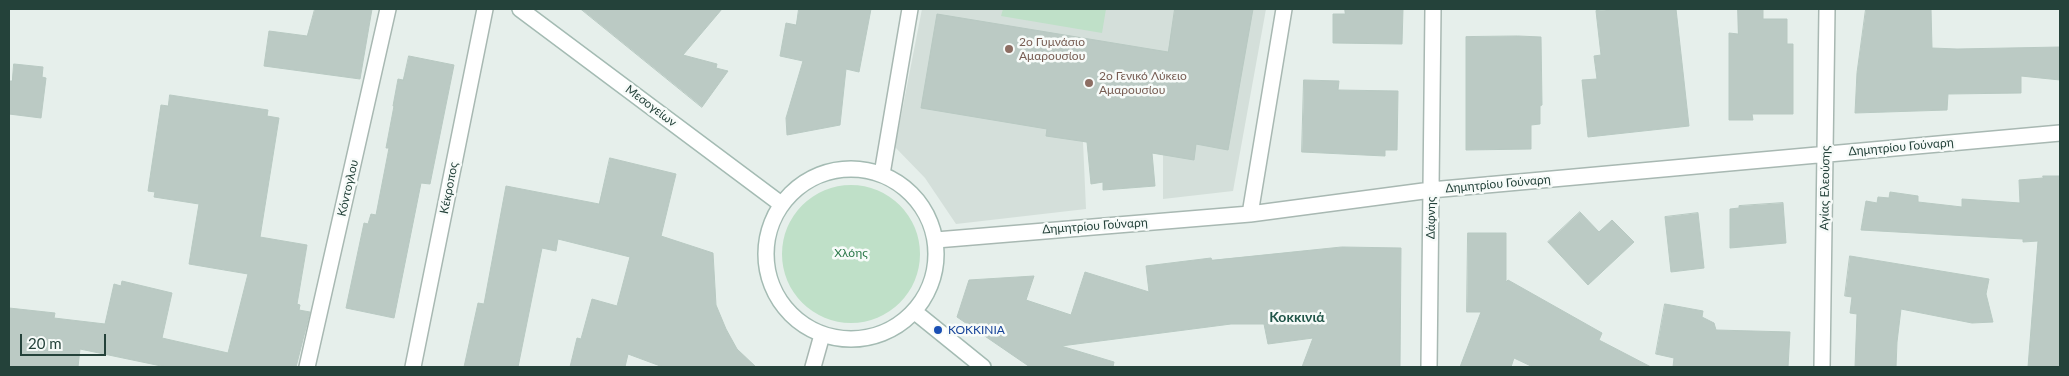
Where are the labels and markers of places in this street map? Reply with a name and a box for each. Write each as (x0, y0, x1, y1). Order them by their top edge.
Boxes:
place label: 2ο Γυμνάσιο Αμαρουσίου (1019, 35, 1085, 63)
marker: 2ο Γυμνάσιο Αμαρουσίου (1003, 43, 1015, 55)
place label: 2ο Γενικό Λύκειο Αμαρουσίου (1099, 69, 1187, 97)
marker: 2ο Γενικό Λύκειο Αμαρουσίου (1083, 77, 1095, 89)
place label: ΚΟΚΚΙΝΙΑ (948, 323, 1005, 337)
marker: ΚΟΚΚΙΝΙΑ (932, 324, 944, 336)

